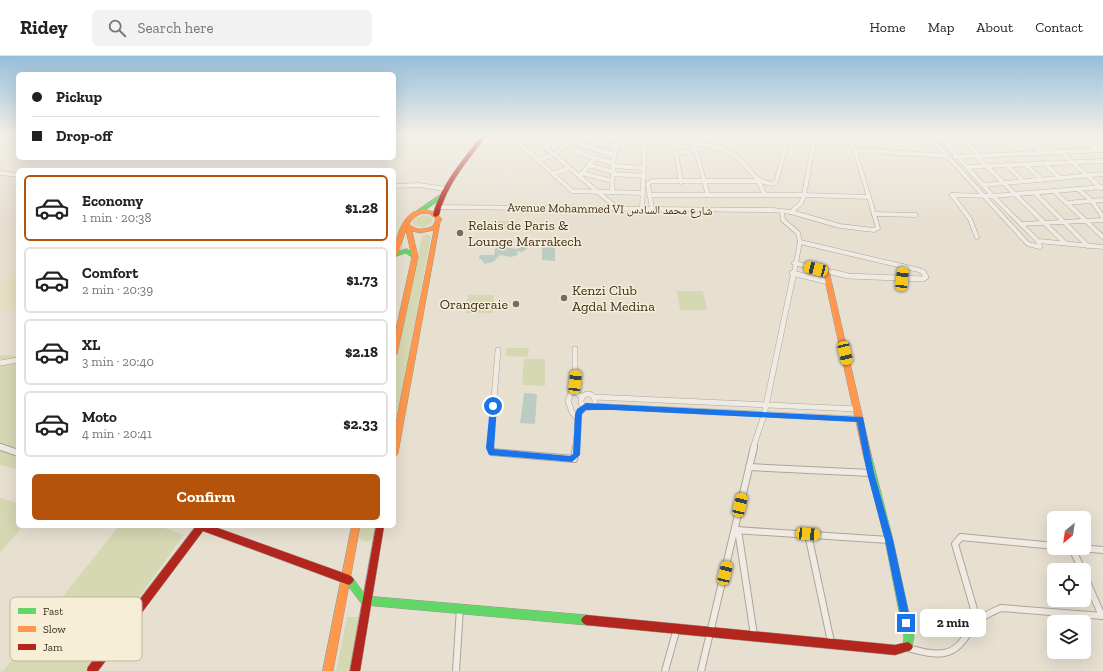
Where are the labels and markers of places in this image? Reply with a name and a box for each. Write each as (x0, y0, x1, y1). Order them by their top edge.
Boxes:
place label: Relais de Paris & Lounge Marrakech (468, 217, 582, 250)
marker: Relais de Paris & Lounge Marrakech (455, 228, 465, 238)
place label: Kenzi Club Agdal Medina (572, 282, 655, 315)
marker: Kenzi Club Agdal Medina (559, 293, 569, 303)
place label: Orangeraie (440, 296, 508, 313)
marker: Orangeraie (511, 299, 521, 309)

